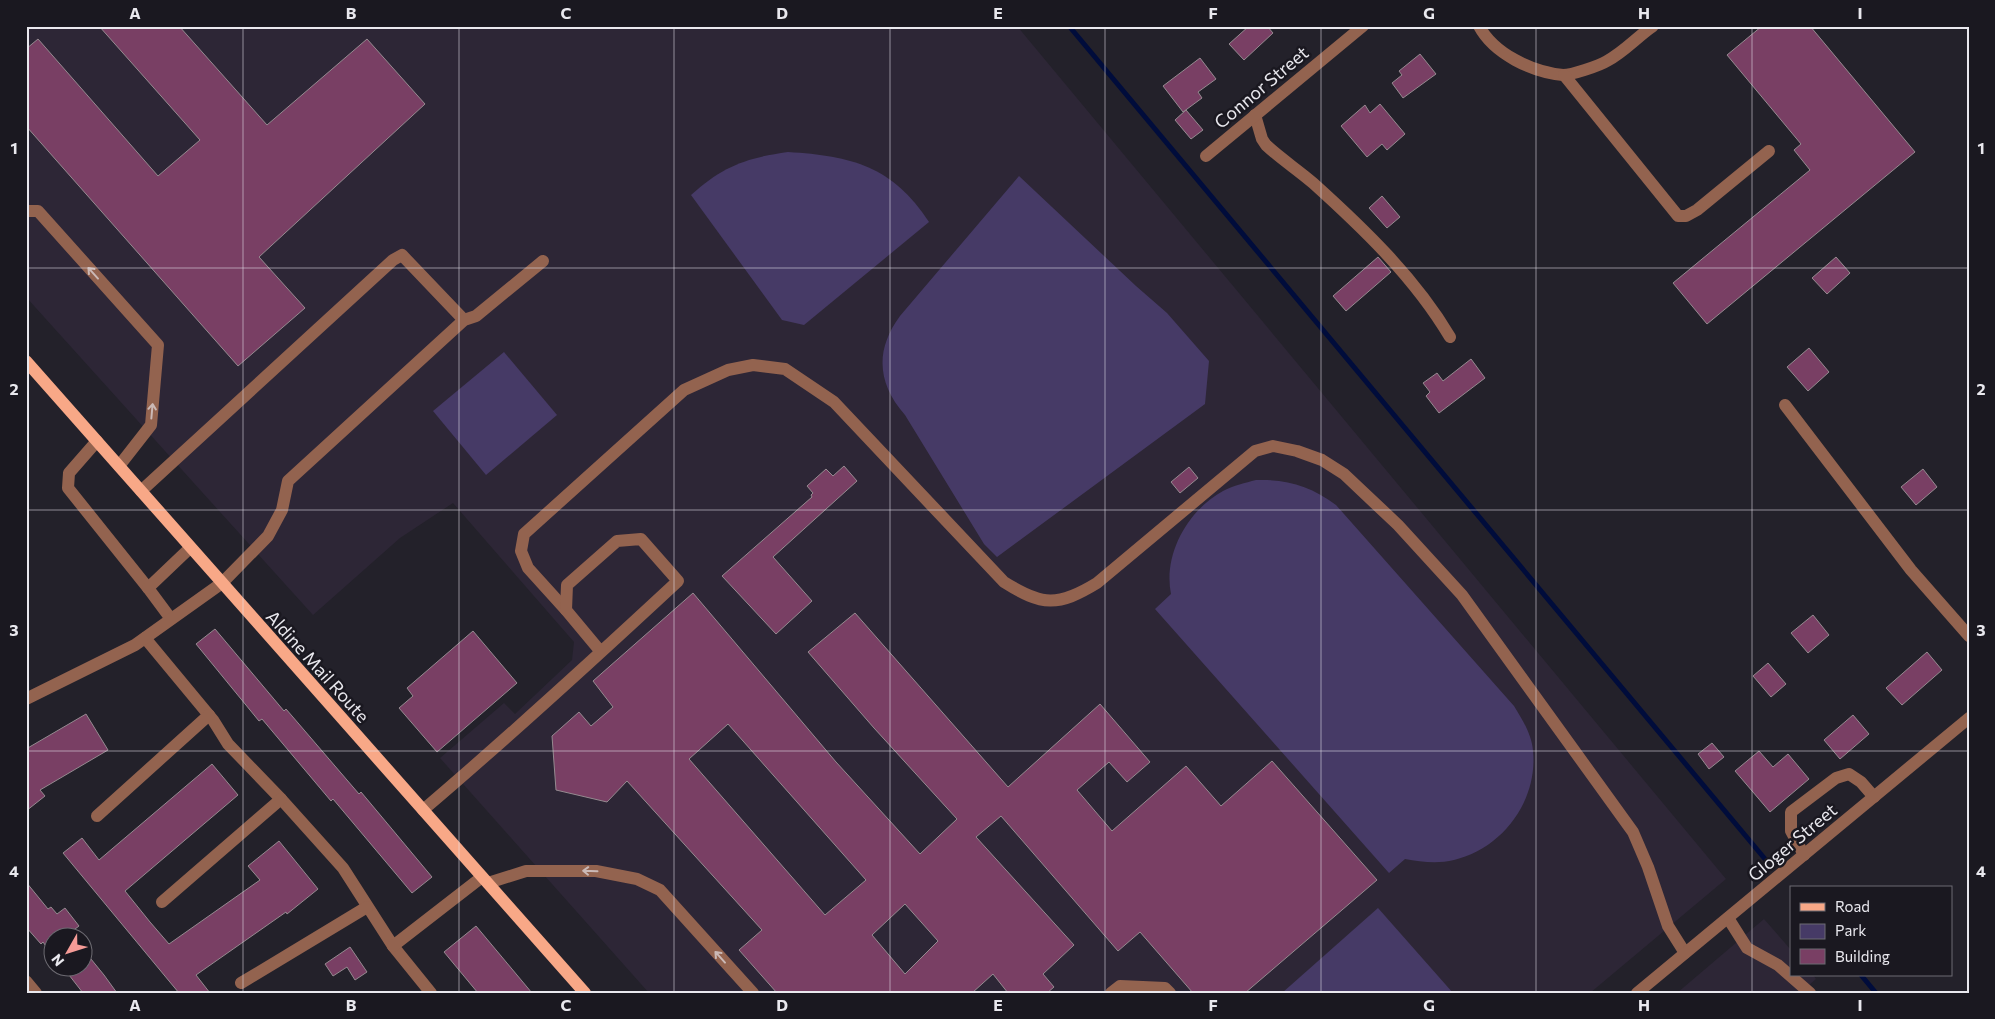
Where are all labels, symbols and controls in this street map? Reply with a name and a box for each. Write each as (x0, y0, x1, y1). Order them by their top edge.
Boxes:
text: A (129, 3, 141, 22)
text: B (346, 3, 357, 22)
text: C (561, 3, 572, 22)
text: D (776, 3, 788, 22)
text: E (993, 3, 1003, 22)
text: F (1208, 3, 1218, 22)
text: G (1423, 3, 1435, 22)
text: H (1638, 3, 1650, 22)
text: I (1857, 3, 1863, 22)
street label: Connor Street (1210, 41, 1312, 133)
text: 1 (10, 138, 18, 157)
text: 1 (1977, 138, 1985, 157)
one-way arrow (87, 267, 99, 280)
text: 2 (9, 379, 19, 398)
text: 2 (1976, 379, 1986, 398)
one-way arrow (147, 403, 157, 419)
street label: Aldine Mail Route (262, 605, 374, 727)
text: 3 (9, 620, 19, 639)
text: 3 (1976, 620, 1986, 639)
street label: Gloger Street (1743, 799, 1841, 885)
text: 4 (9, 861, 19, 880)
text: 4 (1976, 861, 1986, 880)
one-way arrow (583, 867, 599, 876)
legend (1790, 886, 1952, 976)
text: Road (1835, 897, 1870, 915)
text: Park (1835, 921, 1866, 939)
north arrow (42, 926, 92, 976)
text: Building (1835, 947, 1890, 965)
one-way arrow (714, 950, 726, 963)
text: N (48, 951, 67, 970)
text: A (129, 995, 141, 1014)
text: B (346, 995, 357, 1014)
text: C (561, 995, 572, 1014)
text: D (776, 995, 788, 1014)
text: E (993, 995, 1003, 1014)
text: F (1208, 995, 1218, 1014)
text: G (1423, 995, 1435, 1014)
text: H (1638, 995, 1650, 1014)
text: I (1857, 995, 1863, 1014)

